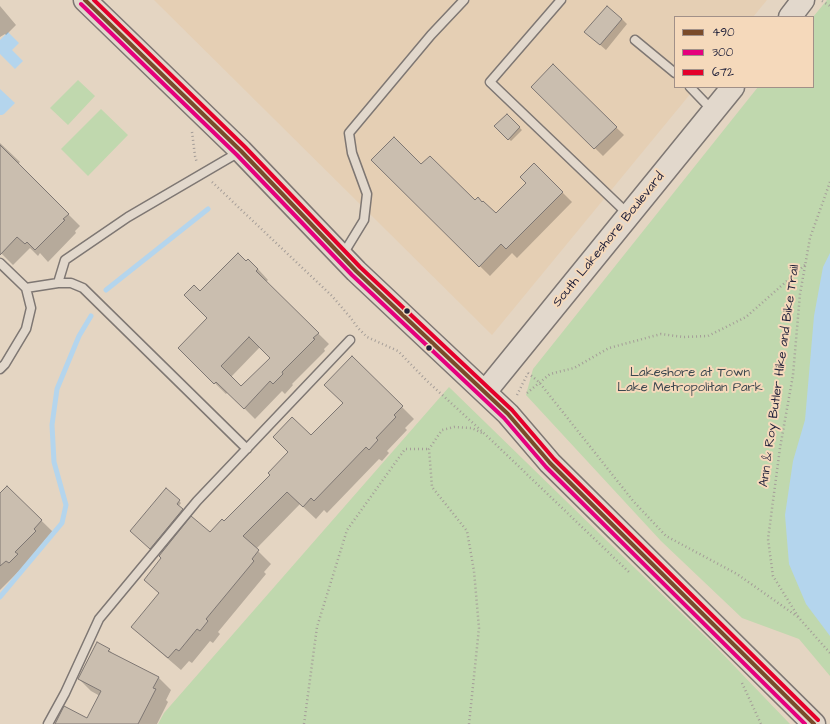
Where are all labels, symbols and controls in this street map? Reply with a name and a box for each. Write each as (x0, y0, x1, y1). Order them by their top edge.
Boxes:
legend (674, 16, 814, 88)
text: 490 (712, 24, 735, 41)
text: 300 (712, 44, 733, 61)
text: 672 (712, 64, 734, 81)
street label: South Lakeshore Boulevard (550, 169, 668, 311)
street label: Ann & Roy Butler Hike and Bike Trail (757, 264, 803, 488)
unlabelled marker (402, 306, 412, 316)
unlabelled marker (424, 343, 434, 353)
park label: Lakeshore at Town Lake Metropolitan Park (617, 365, 763, 396)

